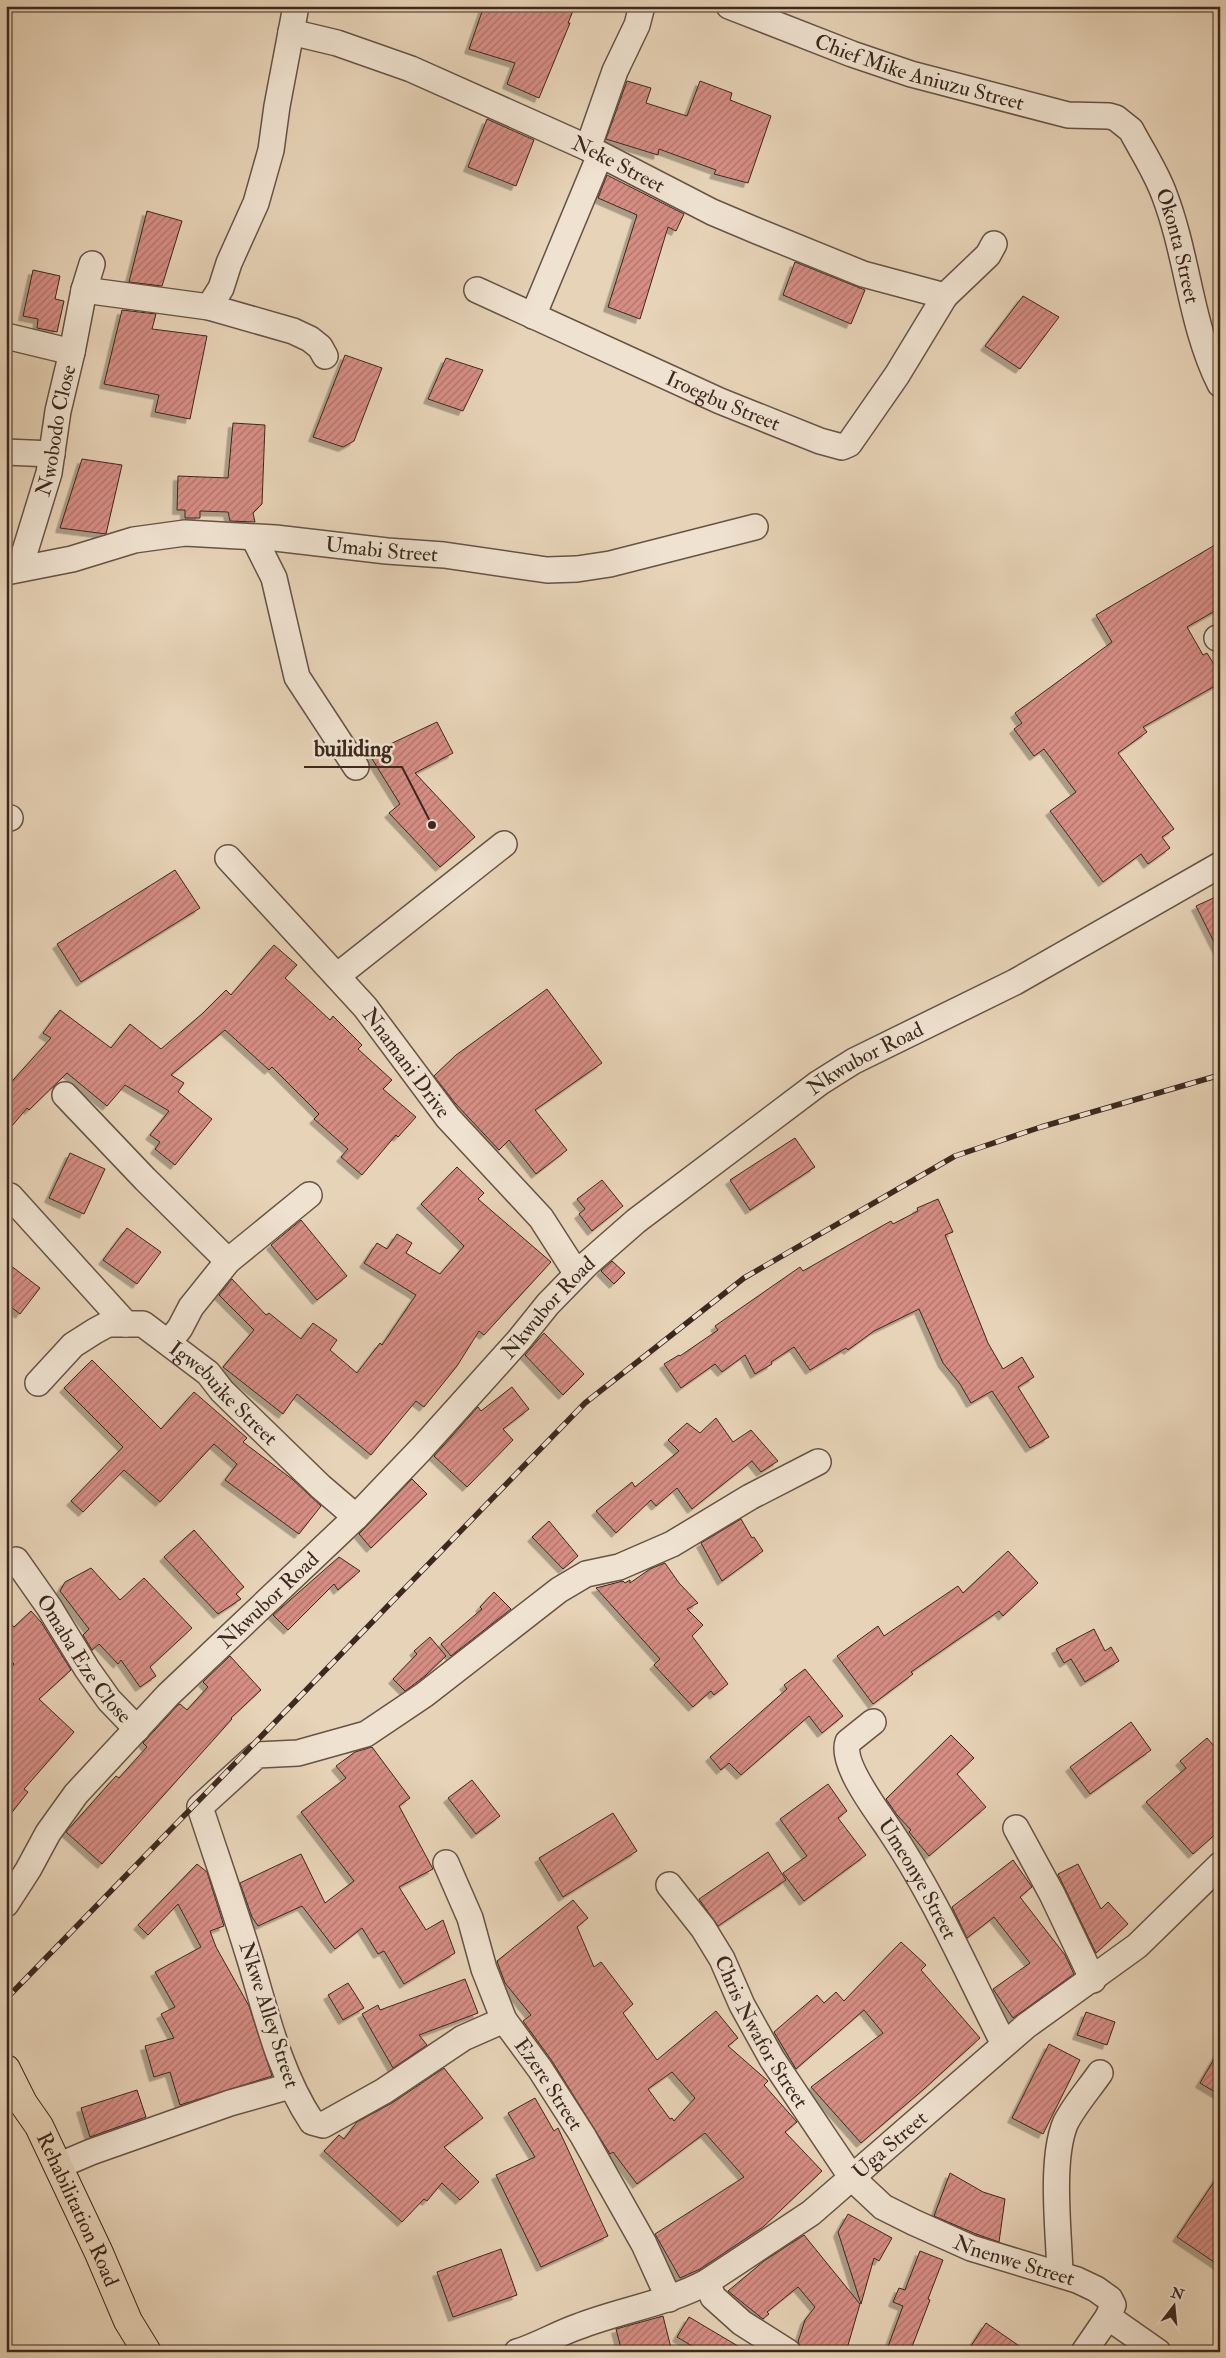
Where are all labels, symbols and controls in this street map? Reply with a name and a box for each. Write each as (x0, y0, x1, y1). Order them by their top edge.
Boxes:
street label: Chief Mike Aniuzu Street (811, 27, 1027, 117)
street label: Neke Street (568, 129, 670, 199)
street label: Okonta Street (1150, 184, 1206, 306)
street label: Nwobodo Close (29, 362, 82, 499)
street label: Iroegbu Street (662, 365, 784, 437)
street label: Umabi Street (324, 530, 439, 568)
callout: builiding (304, 730, 402, 767)
text: builiding (313, 735, 393, 764)
street label: Nnamani Drive (356, 1002, 457, 1124)
street label: Nkwubor Road (801, 1015, 928, 1101)
street label: Nkwubor Road (495, 1249, 601, 1364)
street label: Igwebuike Street (164, 1335, 284, 1451)
street label: Nkwubor Road (212, 1545, 325, 1654)
street label: Omaba Eze Close (31, 1589, 138, 1729)
street label: Umeonye Street (872, 1813, 963, 1944)
street label: Nkwe Alley Street (233, 1939, 305, 2092)
street label: Chris Nwafor Street (709, 1951, 815, 2113)
street label: Ezere Street (508, 2033, 589, 2136)
street label: Uga Street (847, 2104, 933, 2185)
street label: Rehabilitation Road (30, 2128, 125, 2291)
street label: Nnenwe Street (949, 2228, 1078, 2292)
north arrow (1148, 2280, 1198, 2330)
text: N (1168, 2284, 1186, 2304)

